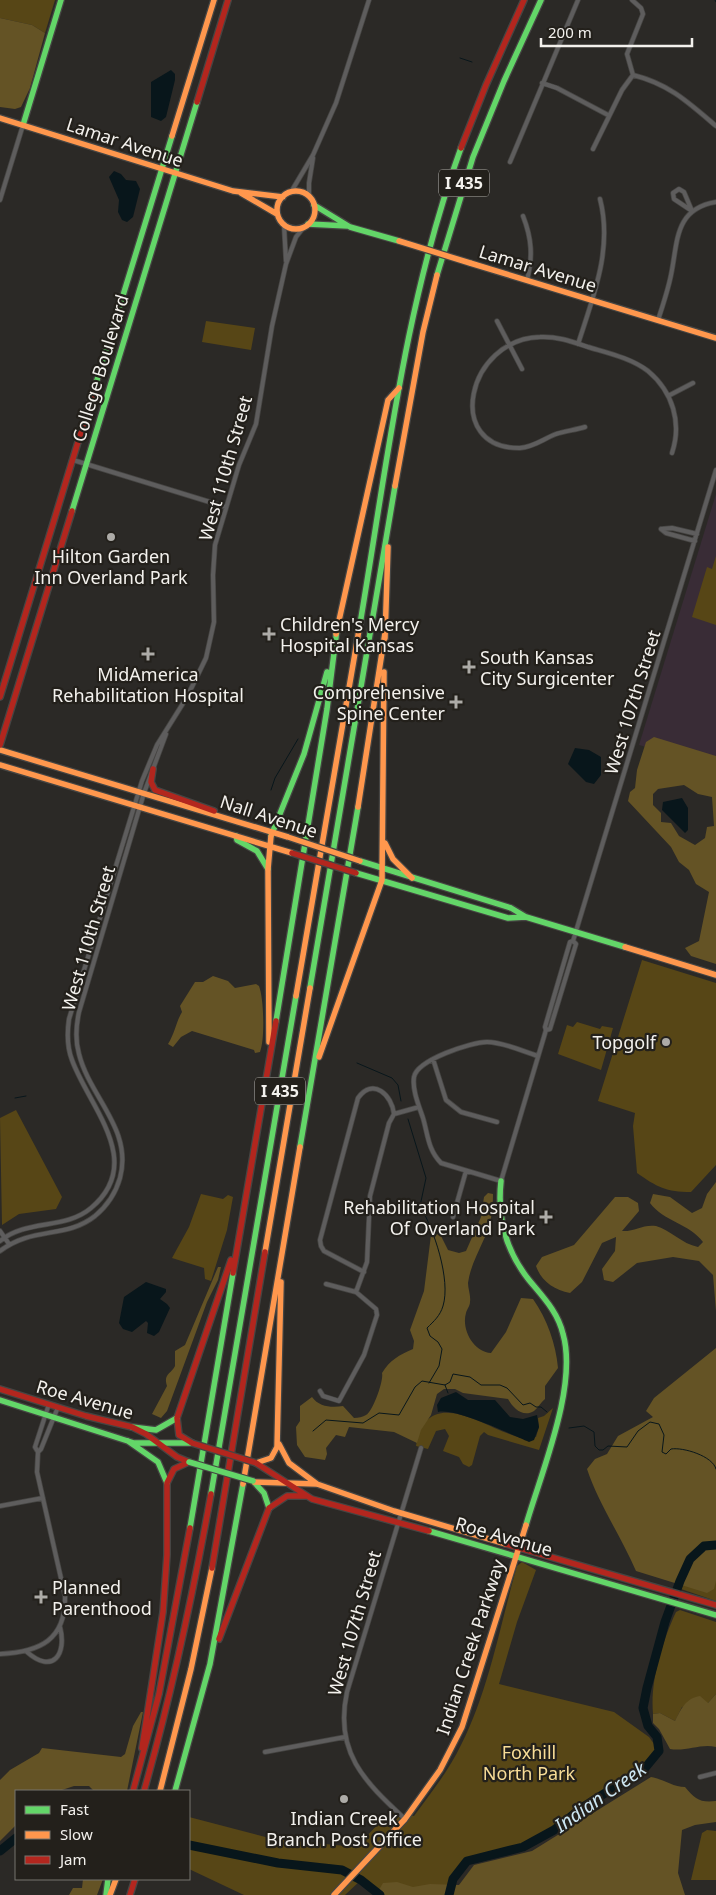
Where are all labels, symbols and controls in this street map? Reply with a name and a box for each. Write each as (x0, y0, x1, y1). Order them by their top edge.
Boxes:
scale bar (541, 15, 692, 47)
text: 200 m (548, 22, 592, 42)
street label: Lamar Avenue (63, 112, 187, 172)
road number: I 435 (439, 170, 489, 197)
street label: Lamar Avenue (476, 239, 600, 297)
street label: College Boulevard (66, 291, 134, 445)
street label: West 110th Street (193, 392, 257, 543)
marker: Hilton Garden Inn Overland Park (105, 531, 117, 543)
place label: Hilton Garden Inn Overland Park (34, 544, 188, 589)
place label: Children's Mercy Hospital Kansas (280, 612, 420, 657)
street label: West 107th Street (599, 626, 666, 777)
marker: Children's Mercy Hospital Kansas (262, 627, 276, 641)
place label: South Kansas City Surgicenter (480, 645, 615, 690)
marker: MidAmerica Rehabilitation Hospital (141, 647, 155, 661)
marker: South Kansas City Surgicenter (462, 660, 476, 674)
place label: MidAmerica Rehabilitation Hospital (52, 662, 244, 707)
place label: Comprehensive Spine Center (313, 680, 446, 725)
marker: Comprehensive Spine Center (449, 695, 463, 709)
street label: Nall Avenue (217, 789, 321, 843)
street label: West 110th Street (56, 862, 120, 1013)
place label: Topgolf (592, 1030, 657, 1054)
marker: Topgolf (660, 1036, 672, 1048)
road number: I 435 (255, 1078, 305, 1104)
place label: Rehabilitation Hospital Of Overland Park (343, 1195, 535, 1240)
marker: Rehabilitation Hospital Of Overland Park (539, 1210, 553, 1224)
street label: Roe Avenue (34, 1374, 136, 1424)
street label: Roe Avenue (453, 1511, 555, 1561)
street label: West 107th Street (322, 1547, 386, 1698)
street label: Indian Creek Parkway (430, 1555, 510, 1738)
place label: Planned Parenthood (52, 1575, 152, 1620)
marker: Planned Parenthood (34, 1590, 48, 1604)
park label: Foxhill North Park (483, 1740, 576, 1785)
water label: Indian Creek (548, 1755, 652, 1839)
legend (15, 1790, 190, 1880)
marker: Indian Creek Branch Post Office (338, 1793, 350, 1805)
text: Fast (60, 1799, 89, 1819)
place label: Indian Creek Branch Post Office (266, 1806, 422, 1851)
text: Slow (60, 1824, 93, 1844)
text: Jam (58, 1849, 87, 1869)

